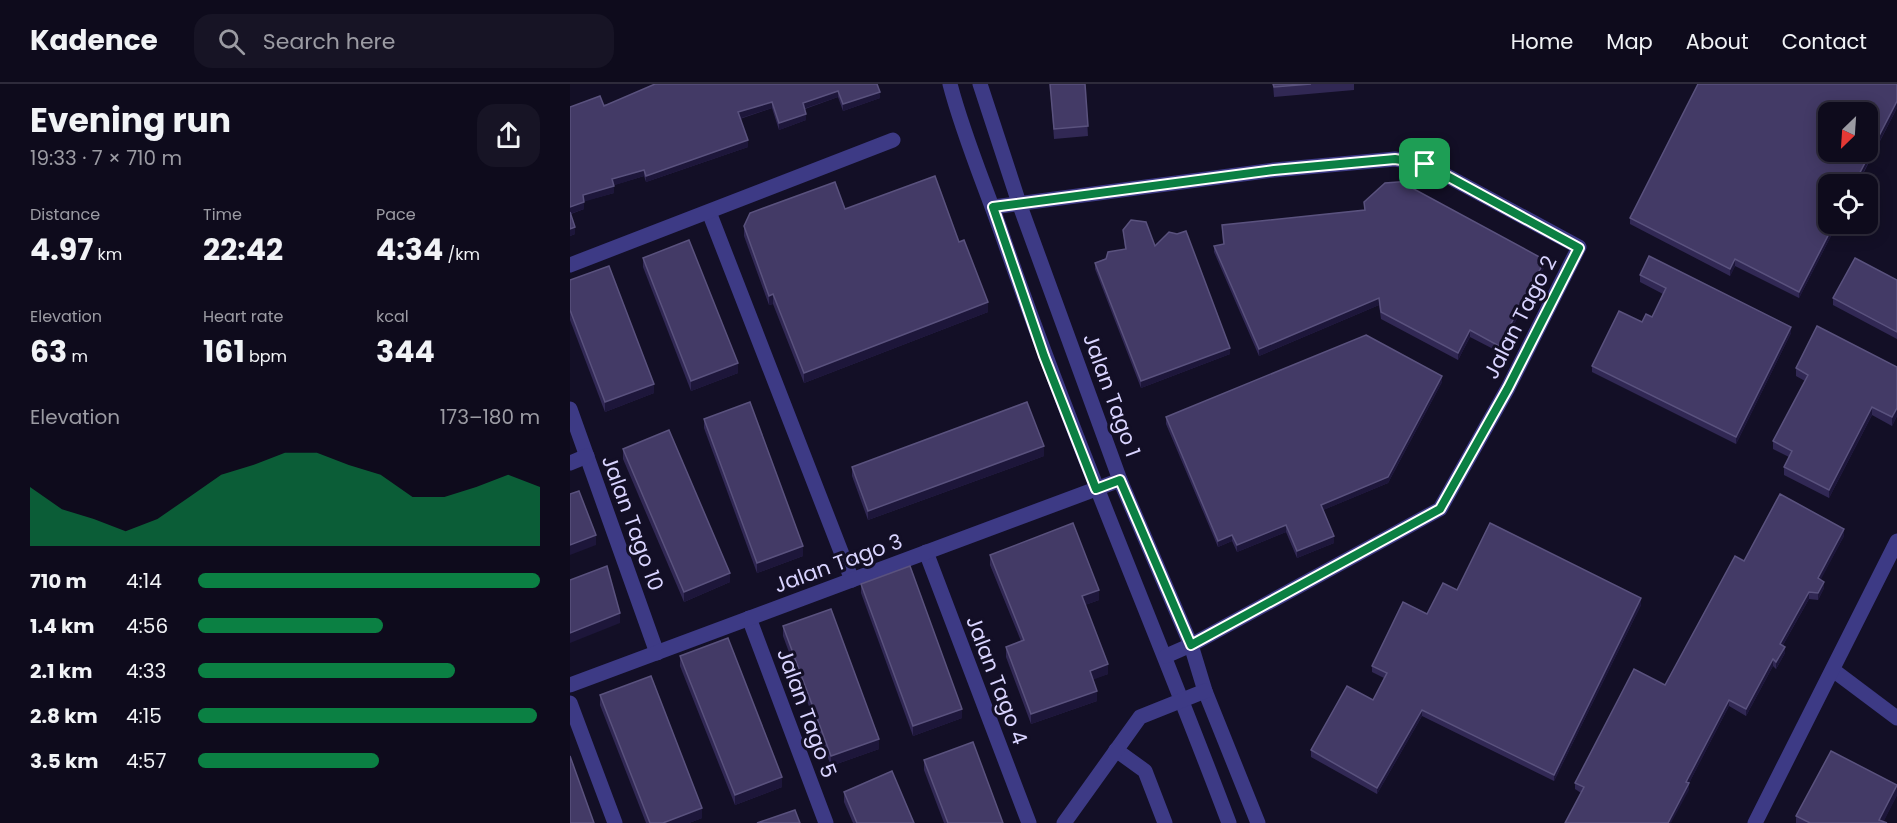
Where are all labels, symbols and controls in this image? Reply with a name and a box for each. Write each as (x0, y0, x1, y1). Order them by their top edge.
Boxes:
search box (194, 14, 614, 68)
text: Kadence (30, 21, 158, 60)
icon: search (215, 25, 248, 58)
text: Search here (263, 26, 395, 57)
text: Home (1511, 27, 1573, 56)
text: Map (1606, 27, 1653, 56)
text: About (1686, 27, 1749, 56)
text: Contact (1782, 27, 1867, 56)
text: Evening run (30, 97, 231, 144)
north arrow (1818, 102, 1878, 162)
map controls (1818, 102, 1878, 234)
button: share (477, 104, 540, 167)
pin (1399, 138, 1450, 189)
text: 19:33 · 7 × 710 m (30, 144, 182, 172)
icon: arrive (1408, 147, 1441, 180)
button: locate (1818, 174, 1878, 234)
text: Distance (30, 203, 100, 226)
text: Time (203, 203, 242, 226)
text: Pace (376, 203, 416, 226)
text: 4.97 (30, 228, 93, 271)
text: 22:42 (203, 228, 283, 271)
text: 4:34 (376, 228, 443, 271)
text: km (93, 243, 122, 266)
text: /km (443, 243, 480, 266)
street label: Jalan Tago 2 (1477, 250, 1563, 384)
text: Elevation (30, 305, 102, 328)
text: Heart rate (203, 305, 283, 328)
text: kcal (376, 305, 409, 328)
street label: Jalan Tago 1 (1076, 329, 1148, 461)
text: 63 (30, 330, 67, 373)
text: 161 (203, 330, 245, 373)
text: 344 (376, 330, 435, 373)
text: m (67, 345, 88, 368)
text: bpm (245, 345, 287, 368)
text: Elevation (30, 403, 120, 431)
text: 173–180 m (440, 403, 540, 431)
street label: Jalan Tago 10 (595, 451, 671, 595)
street label: Jalan Tago 3 (770, 526, 906, 600)
text: 710 m (30, 567, 87, 595)
text: 4:14 (126, 567, 162, 595)
street label: Jalan Tago 4 (959, 611, 1035, 749)
text: 1.4 km (30, 612, 94, 640)
text: 4:56 (126, 612, 168, 640)
street label: Jalan Tago 5 (770, 644, 844, 782)
text: 2.1 km (30, 657, 92, 685)
text: 4:33 (126, 657, 166, 685)
text: 2.8 km (30, 702, 98, 730)
text: 4:15 (126, 702, 162, 730)
text: 3.5 km (30, 747, 99, 775)
text: 4:57 (126, 747, 166, 775)

